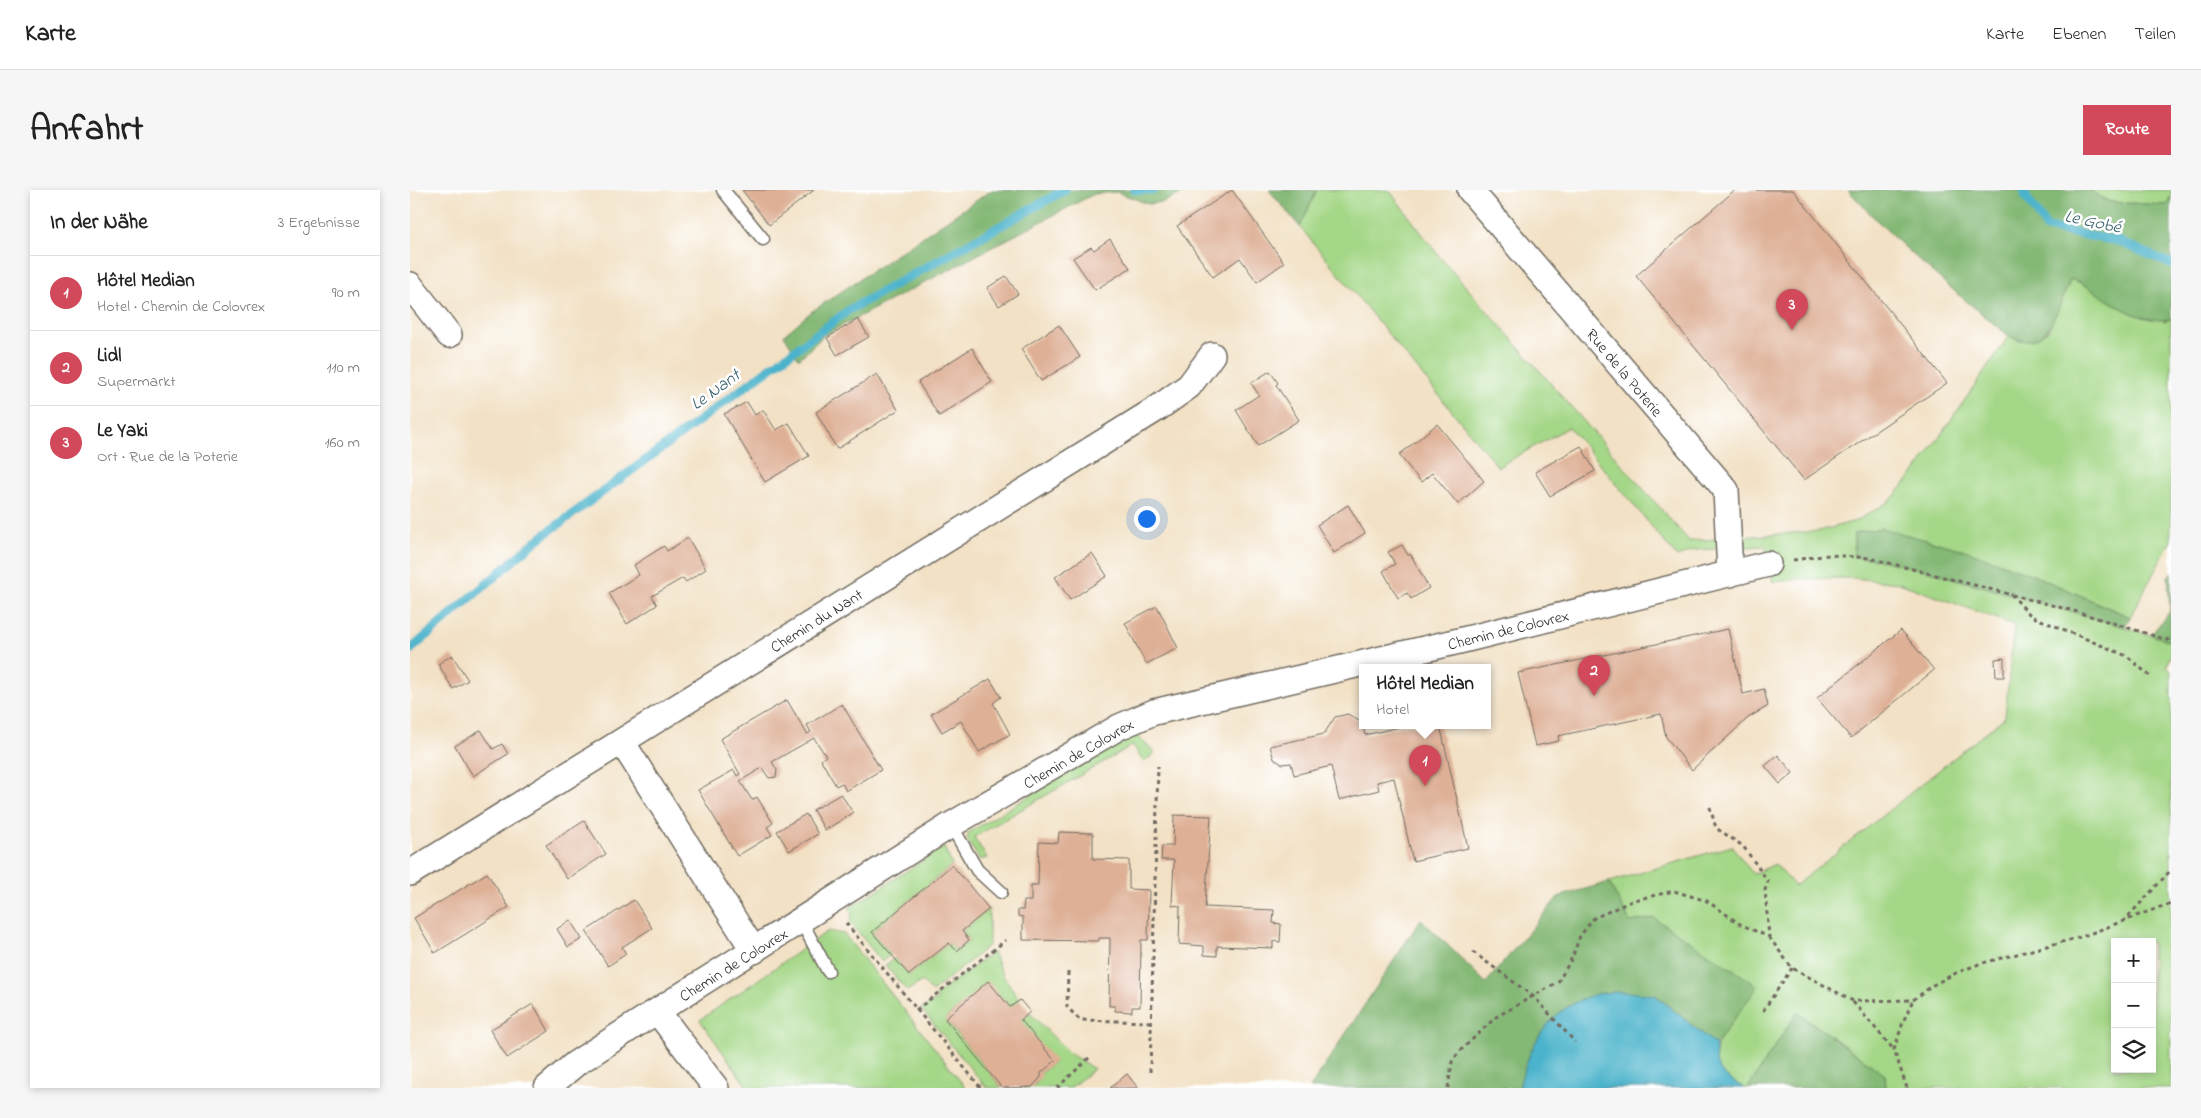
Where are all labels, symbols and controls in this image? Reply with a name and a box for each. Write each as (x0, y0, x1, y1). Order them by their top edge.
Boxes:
text: Karte (25, 17, 76, 52)
text: Karte (1986, 22, 2024, 48)
text: Ebenen (2052, 22, 2106, 48)
text: Teilen (2134, 22, 2176, 48)
text: Anfahrt (30, 105, 143, 156)
button: Route (2083, 105, 2171, 155)
water label: Le Gobé (2062, 204, 2124, 242)
text: In der Nähe (50, 208, 148, 238)
text: 3 Ergebnisse (278, 211, 360, 235)
text: Hôtel Median (97, 268, 195, 295)
text: 1 (63, 281, 69, 305)
text: 90 m (332, 281, 360, 305)
pin: 3 (1776, 289, 1808, 330)
text: Hotel · Chemin de Colovrex (97, 295, 265, 319)
street label: Rue de la Poterie (1579, 324, 1668, 423)
text: Lidl (97, 343, 121, 370)
text: 2 (62, 356, 70, 380)
text: 110 m (326, 356, 360, 380)
water label: Le Nant (686, 362, 748, 418)
text: Supermarkt (97, 370, 176, 394)
text: Le Yaki (97, 418, 148, 445)
text: 3 (63, 431, 69, 455)
text: 160 m (325, 431, 360, 455)
text: Ort · Rue de la Poterie (97, 445, 238, 469)
your location (1134, 506, 1160, 532)
street label: Chemin du Nant (766, 583, 869, 660)
street label: Chemin de Colovrex (1445, 604, 1572, 658)
pin: 2 (1578, 655, 1610, 696)
popup (1359, 664, 1491, 729)
text: Hôtel Median (1376, 671, 1474, 698)
text: Hotel (1376, 698, 1409, 722)
street label: Chemin de Colovrex (1019, 713, 1139, 796)
pin: 1 (1409, 745, 1441, 786)
street label: Chemin de Colovrex (675, 923, 793, 1009)
map controls (2111, 938, 2156, 1073)
button: + (2111, 938, 2156, 983)
button: − (2111, 983, 2156, 1028)
button: layers (2111, 1028, 2156, 1073)

